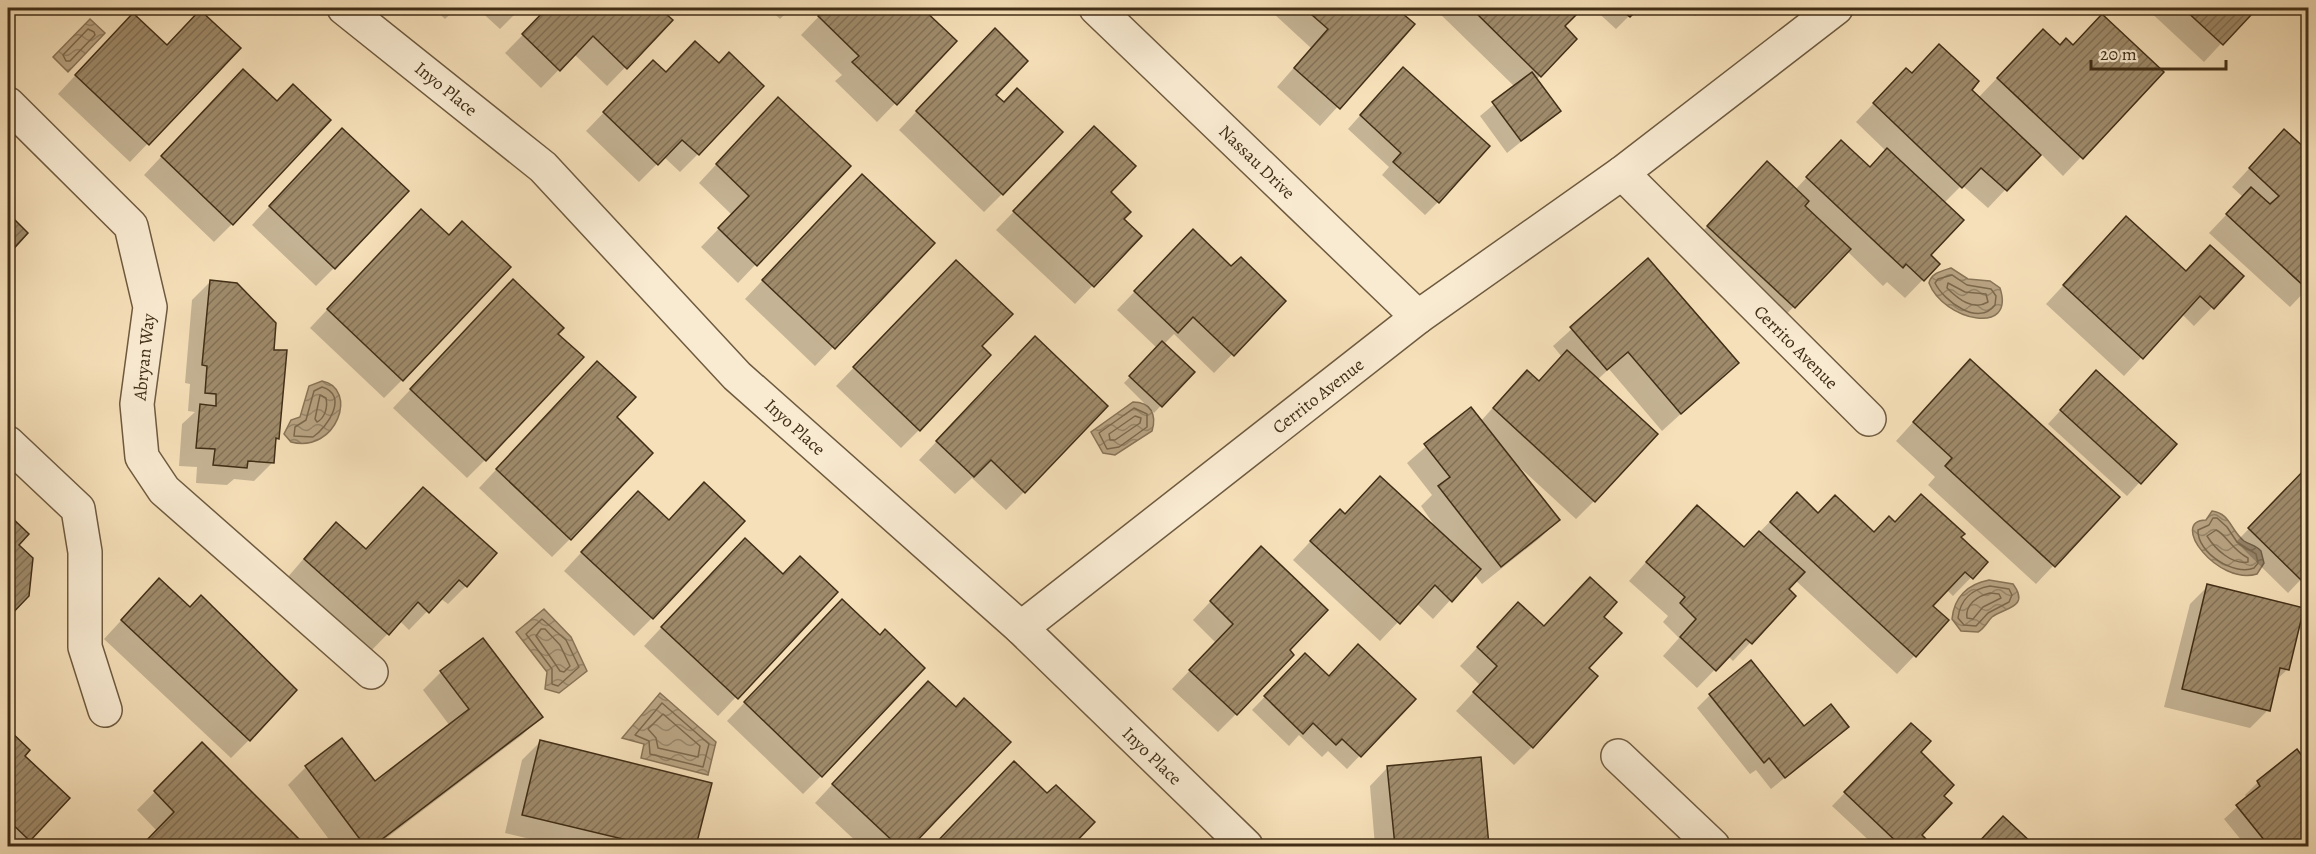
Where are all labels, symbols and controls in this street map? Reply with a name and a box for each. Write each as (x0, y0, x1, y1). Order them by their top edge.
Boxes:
scale bar (2091, 33, 2226, 71)
text: 20 m (2100, 42, 2137, 66)
street label: Inyo Place (410, 56, 482, 122)
street label: Nassau Drive (1214, 119, 1300, 205)
street label: Cerrito Avenue (1749, 300, 1843, 394)
street label: Abryan Way (127, 311, 161, 403)
street label: Cerrito Avenue (1267, 353, 1369, 439)
street label: Inyo Place (759, 393, 831, 461)
street label: Inyo Place (1117, 722, 1187, 790)

